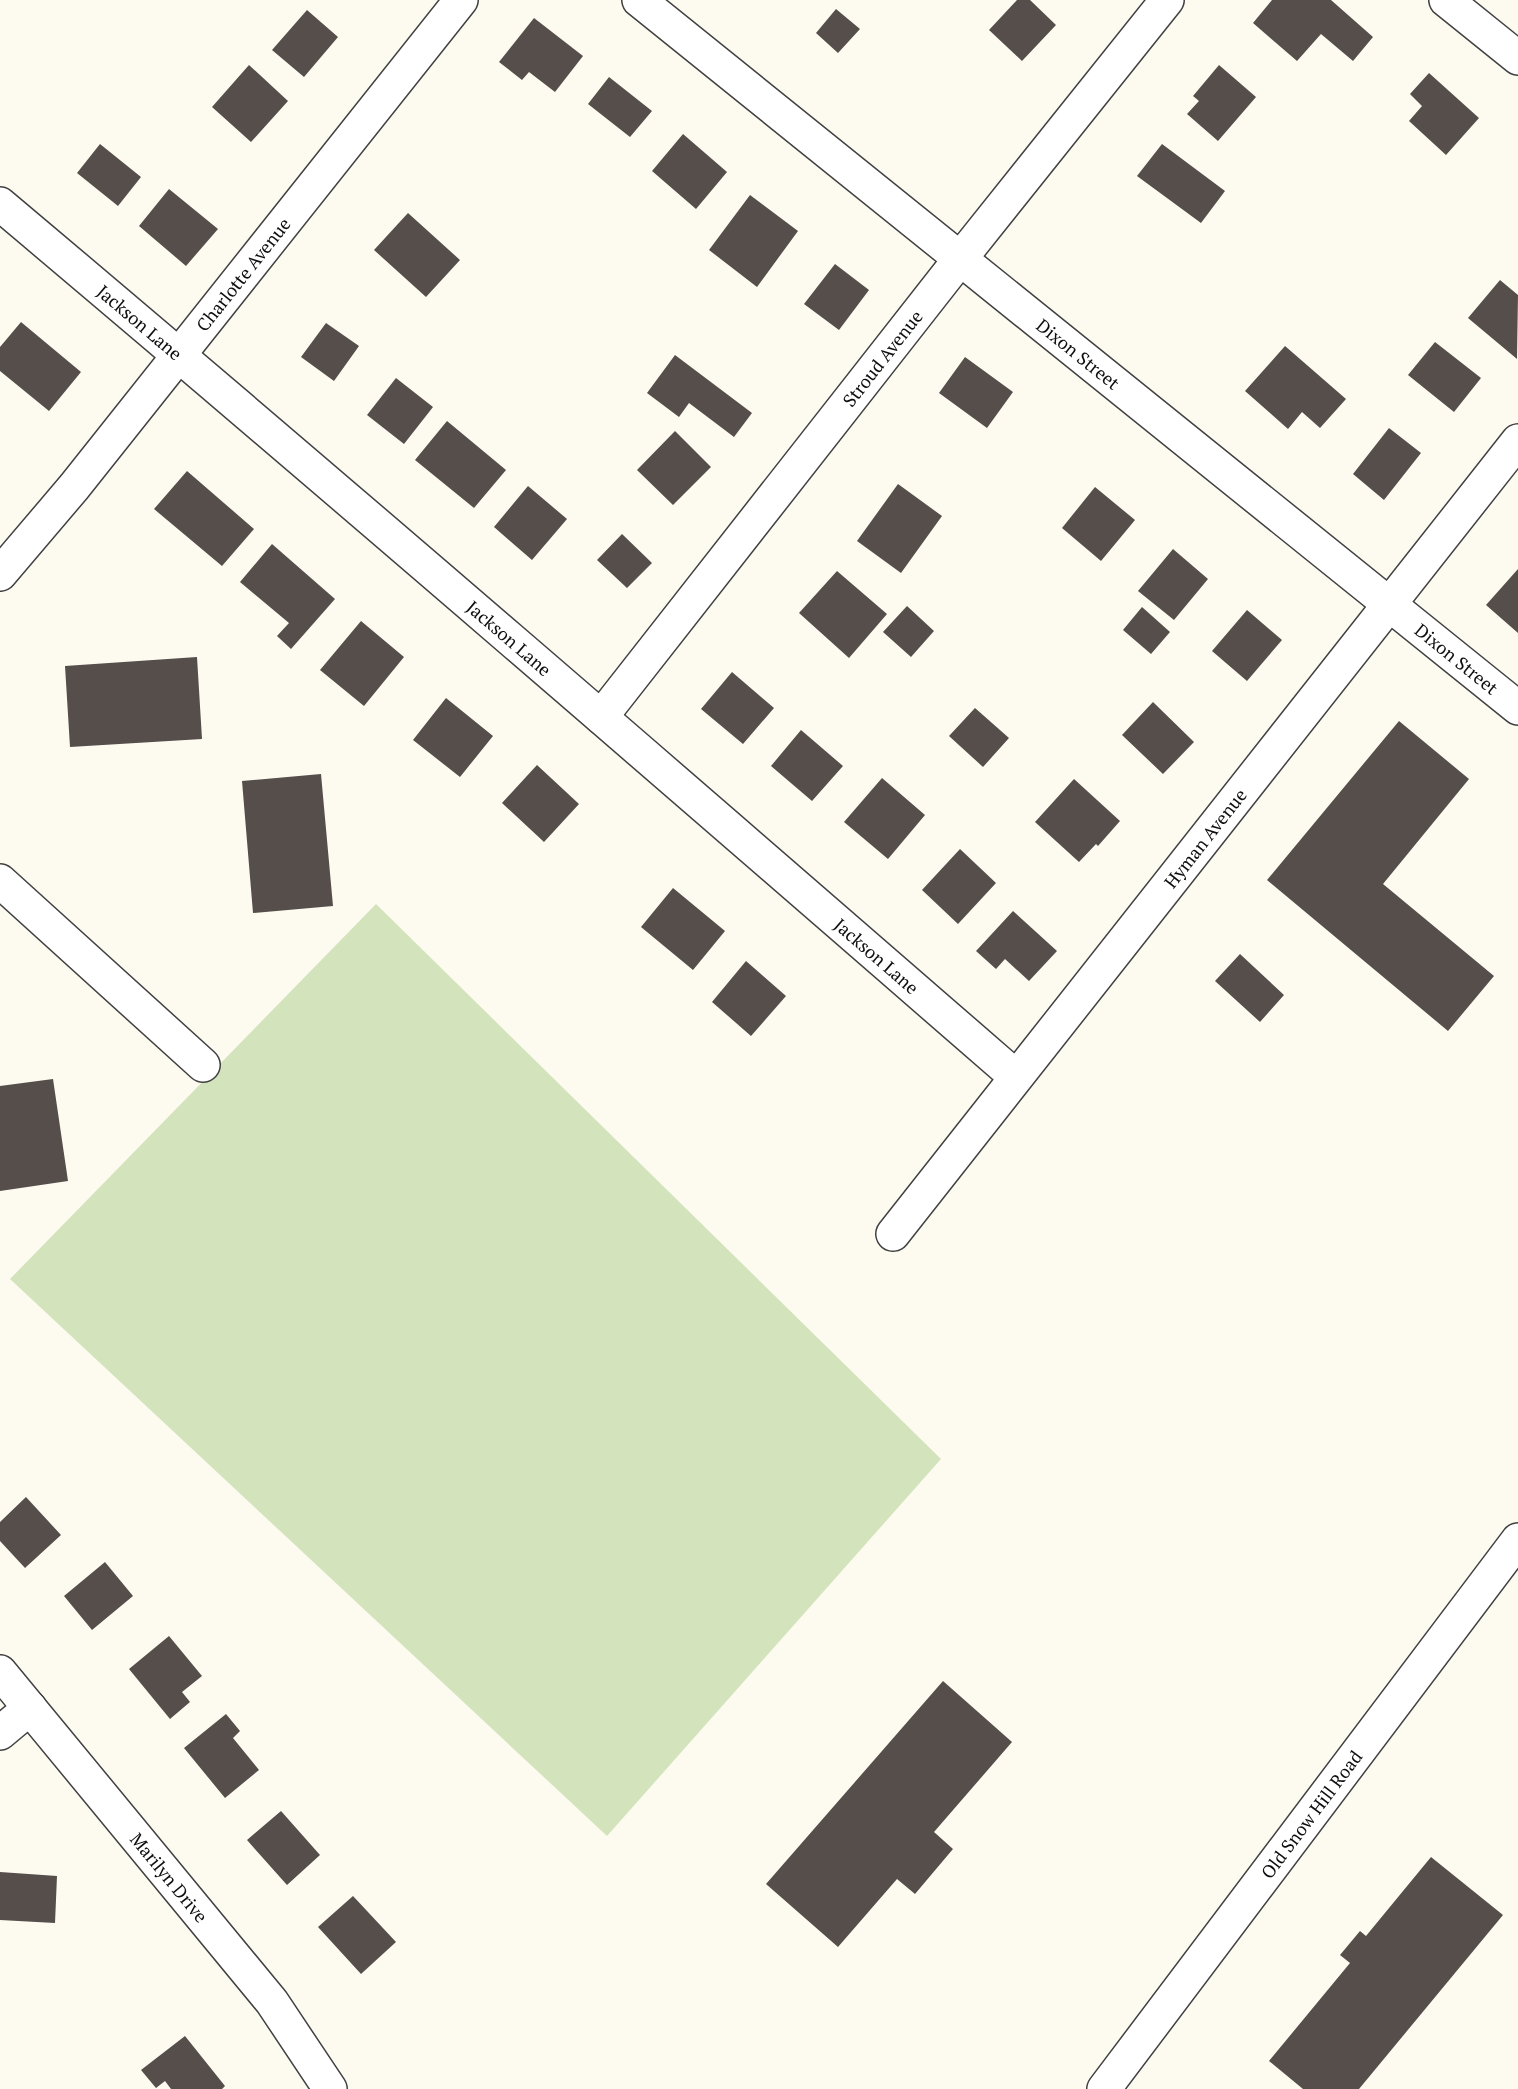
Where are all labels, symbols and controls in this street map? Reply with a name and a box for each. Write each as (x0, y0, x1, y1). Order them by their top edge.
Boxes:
street label: Charlotte Avenue (191, 212, 296, 336)
street label: Jackson Lane (92, 279, 187, 365)
street label: Stroud Avenue (837, 305, 928, 411)
street label: Dixon Street (1032, 313, 1125, 395)
street label: Jackson Lane (462, 595, 557, 681)
street label: Dixon Street (1410, 618, 1504, 700)
street label: Hyman Avenue (1158, 783, 1252, 893)
street label: Jackson Lane (829, 913, 924, 999)
street label: Old Snow Hill Road (1255, 1745, 1367, 1883)
street label: Marilyn Drive (125, 1827, 213, 1927)

